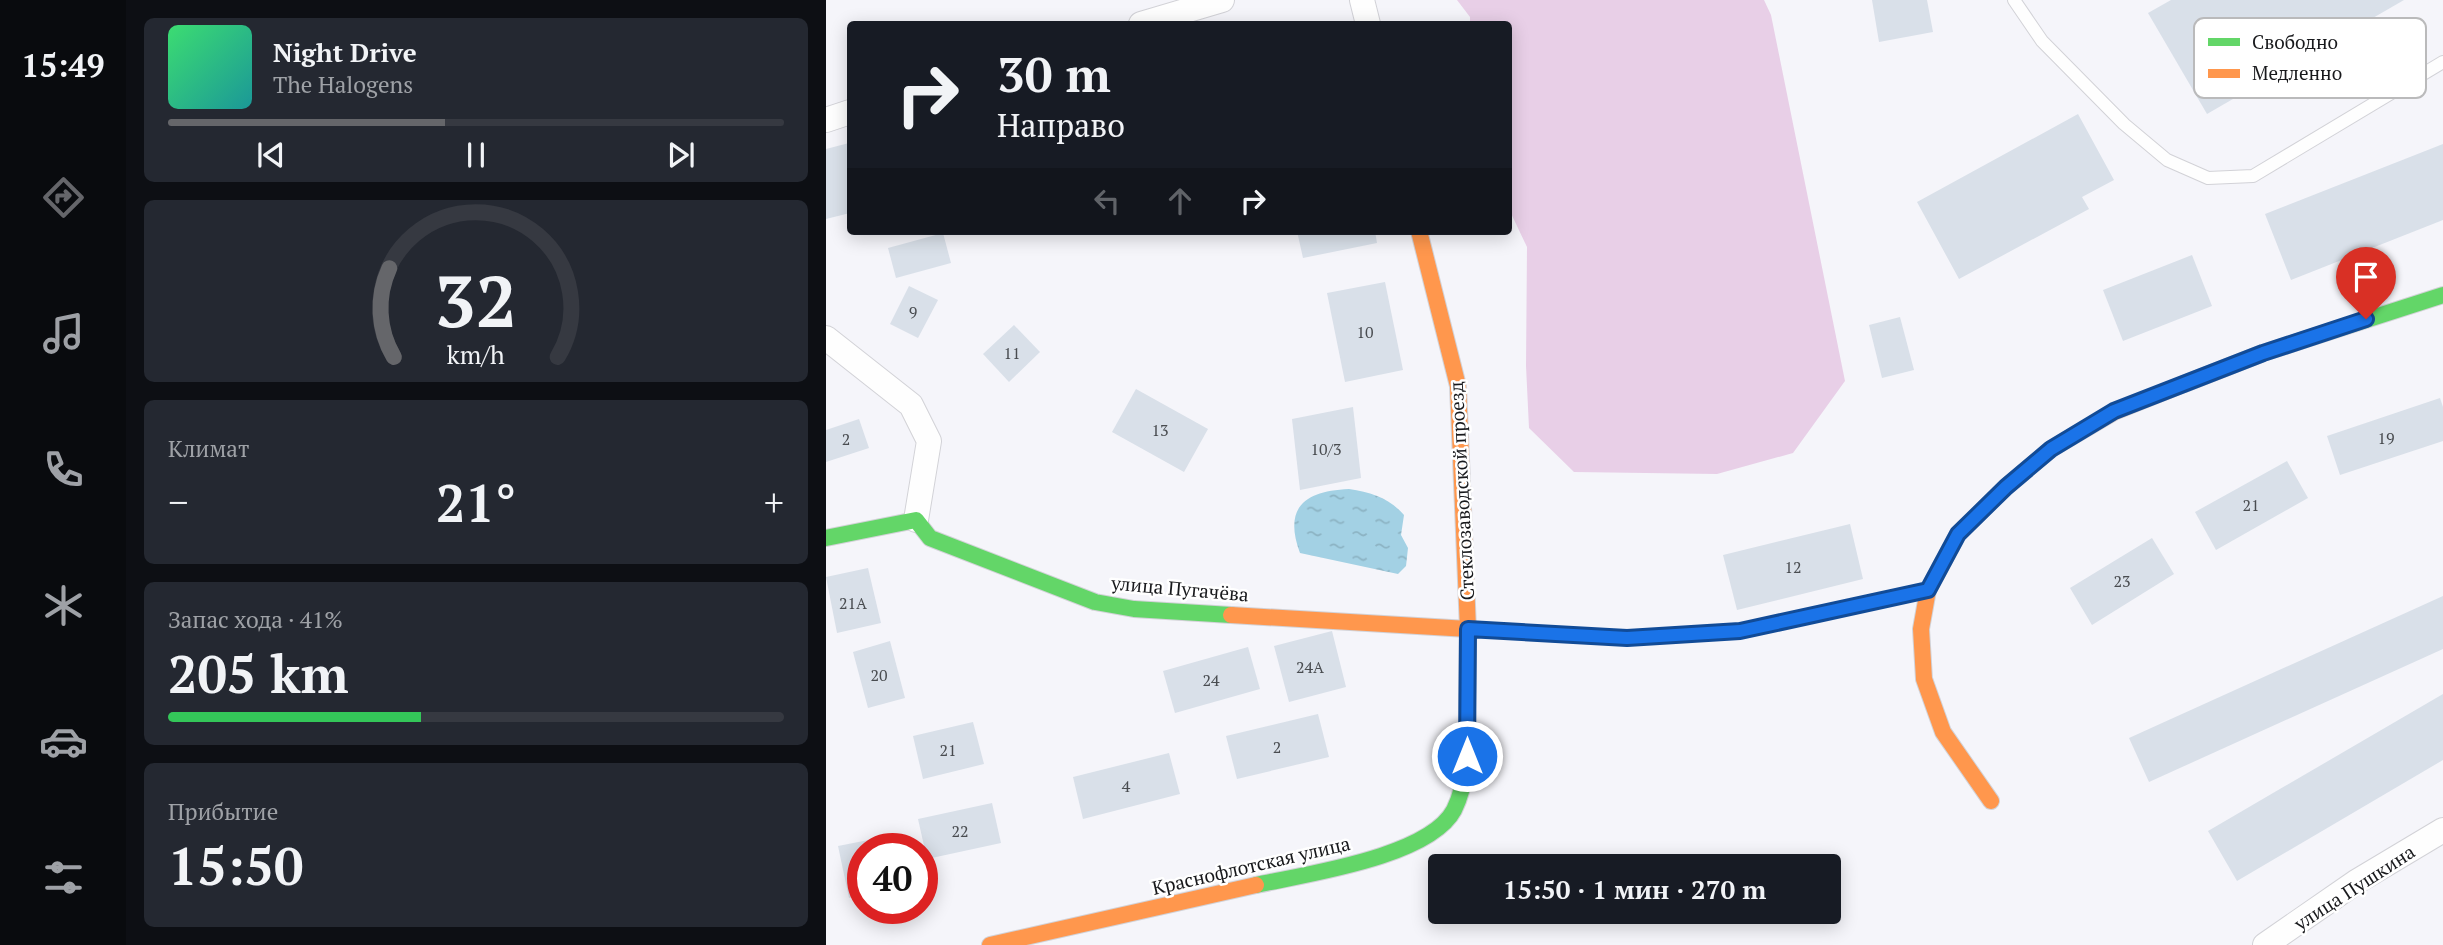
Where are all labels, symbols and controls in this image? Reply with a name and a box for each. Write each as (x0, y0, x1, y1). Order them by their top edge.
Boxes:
legend (2194, 18, 2426, 98)
text: Свободно (2252, 29, 2338, 54)
text: Night Drive (273, 35, 417, 69)
text: 30 m (997, 41, 1111, 106)
text: 15:49 (21, 44, 105, 86)
icon: right (882, 49, 973, 140)
text: Медленно (2252, 60, 2342, 85)
text: The Halogens (273, 69, 413, 100)
text: Направо (997, 104, 1125, 146)
icon: previous (252, 136, 290, 174)
icon: pause (457, 136, 495, 174)
icon: next (662, 136, 700, 174)
icon: directions (39, 173, 88, 222)
icon: left (1088, 182, 1126, 220)
icon: ahead (1161, 182, 1199, 220)
icon: right (1234, 182, 1272, 220)
pin (2336, 247, 2396, 319)
text: 32 (435, 251, 517, 348)
icon: arrive (2347, 258, 2385, 296)
house number: 9 (909, 301, 917, 323)
icon: music (39, 309, 88, 358)
house number: 10 (1356, 321, 1374, 343)
text: km/h (447, 338, 505, 371)
house number: 11 (1003, 342, 1021, 364)
street label: Стеклозаводской проезд (1443, 381, 1479, 601)
house number: 13 (1151, 419, 1169, 441)
house number: 19 (2377, 427, 2395, 449)
house number: 2 (842, 428, 850, 450)
text: Климат (168, 433, 249, 464)
house number: 10/3 (1310, 438, 1342, 460)
icon: phone (39, 445, 88, 494)
text: 21° (436, 468, 516, 537)
text: − (168, 477, 188, 527)
text: + (764, 477, 784, 527)
house number: 21 (2242, 494, 2260, 516)
house number: 12 (1784, 556, 1802, 578)
street label: улица Пугачёва (1109, 569, 1250, 606)
house number: 23 (2113, 570, 2131, 592)
icon: climate (39, 581, 88, 630)
house number: 21А (839, 592, 867, 614)
text: Запас хода · 41% (168, 604, 343, 635)
text: 205 km (168, 639, 349, 708)
house number: 24А (1296, 656, 1324, 678)
house number: 20 (870, 664, 888, 686)
house number: 24 (1202, 669, 1220, 691)
icon: car (39, 717, 88, 766)
position arrow (1430, 719, 1504, 793)
house number: 2 (1273, 736, 1281, 758)
house number: 21 (939, 739, 957, 761)
house number: 4 (1122, 775, 1131, 797)
text: Прибытие (168, 796, 278, 827)
house number: 22 (951, 820, 969, 842)
street label: Краснофлотская улица (1149, 830, 1353, 900)
text: 15:50 (168, 831, 303, 900)
speed limit sign: 40 (847, 833, 938, 924)
street label: улица Пушкина (2288, 838, 2419, 936)
icon: filters (39, 853, 88, 902)
text: 15:50 · 1 мин · 270 m (1503, 872, 1766, 906)

